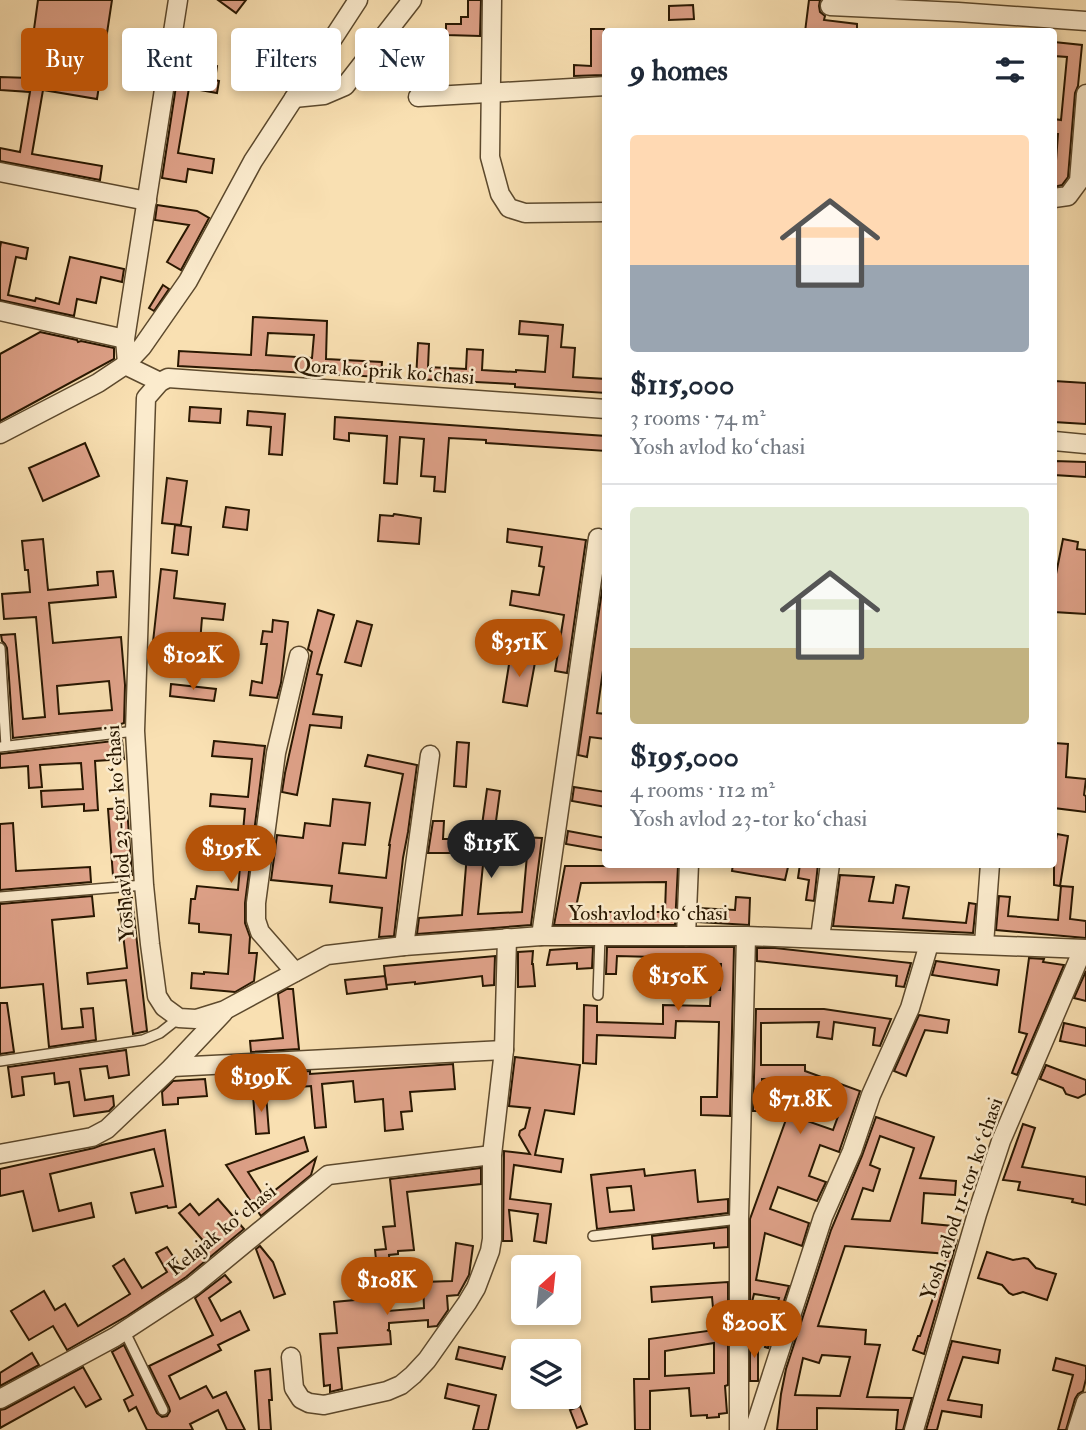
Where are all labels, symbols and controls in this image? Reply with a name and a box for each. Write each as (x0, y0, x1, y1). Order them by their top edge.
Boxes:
chip: Buy (21, 28, 108, 91)
chip: Rent (122, 28, 217, 91)
chip: Filters (231, 28, 341, 91)
chip: New (355, 28, 449, 91)
icon: filters (991, 51, 1029, 89)
text: 9 homes (630, 52, 728, 89)
icon: home (767, 180, 893, 306)
street label: Qora koʻprik koʻchasi (292, 351, 476, 391)
text: $115,000 (630, 366, 734, 403)
text: 3 rooms · 74 m² (630, 403, 766, 432)
text: Yosh avlod koʻchasi (630, 432, 805, 461)
icon: home (767, 552, 893, 678)
pin: $351K (470, 620, 568, 679)
text: $351K (491, 627, 547, 656)
pin: $102K (144, 632, 242, 692)
text: $102K (163, 640, 223, 669)
street label: Yosh avlod 23-tor koʻchasi (99, 724, 141, 942)
text: $195,000 (630, 738, 739, 775)
text: 4 rooms · 112 m² (630, 775, 775, 804)
text: Yosh avlod 23-tor koʻchasi (630, 804, 867, 833)
pin: $115K (442, 820, 540, 880)
pin: $195K (182, 826, 280, 885)
text: $115K (463, 828, 519, 857)
text: $195K (201, 833, 261, 862)
street label: Yosh avlod koʻchasi (568, 900, 728, 927)
pin: $150K (629, 954, 727, 1013)
text: $150K (649, 961, 707, 990)
pin: $199K (212, 1054, 310, 1114)
text: $199K (231, 1062, 291, 1091)
pin: $71.8K (743, 1076, 857, 1136)
text: $71.8K (768, 1084, 832, 1113)
street label: Yosh avlod 11-tor koʻchasi (915, 1093, 1010, 1304)
street label: Kelajak koʻchasi (162, 1177, 282, 1282)
north arrow (511, 1255, 581, 1325)
map controls (511, 1255, 581, 1409)
pin: $108K (338, 1258, 436, 1317)
text: $108K (357, 1265, 417, 1294)
pin: $200K (705, 1300, 803, 1360)
text: $200K (722, 1308, 786, 1337)
button: layers (511, 1339, 581, 1409)

